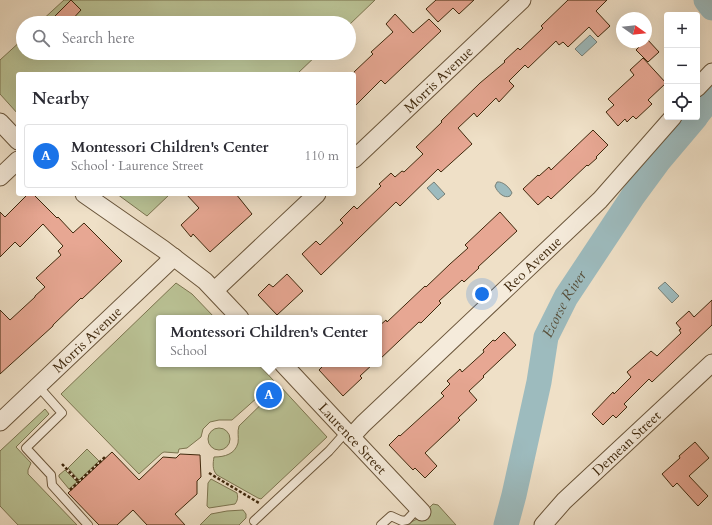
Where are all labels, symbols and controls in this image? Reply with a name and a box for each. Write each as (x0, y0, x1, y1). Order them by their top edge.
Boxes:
north arrow (616, 12, 652, 48)
map controls (664, 12, 700, 120)
button: + (664, 12, 700, 48)
search box (16, 16, 356, 60)
icon: search (30, 27, 52, 49)
text: Search here (62, 28, 135, 48)
street label: Morris Avenue (400, 42, 477, 117)
button: − (664, 48, 700, 84)
button: locate (664, 84, 700, 120)
text: Nearby (32, 87, 89, 110)
text: Montessori Children's Center (71, 137, 269, 157)
text: A (41, 147, 51, 165)
text: 110 m (305, 147, 339, 165)
text: School · Laurence Street (71, 157, 203, 175)
street label: Reo Avenue (500, 232, 566, 296)
water label: Ecorse River (537, 266, 591, 341)
your location (472, 284, 492, 304)
street label: Morris Avenue (49, 302, 126, 377)
popup (156, 315, 382, 367)
text: Montessori Children's Center (170, 322, 368, 342)
text: School (170, 342, 207, 360)
pin: A (256, 380, 282, 410)
street label: Laurence Street (314, 399, 391, 479)
street label: Demean Street (588, 406, 665, 480)

